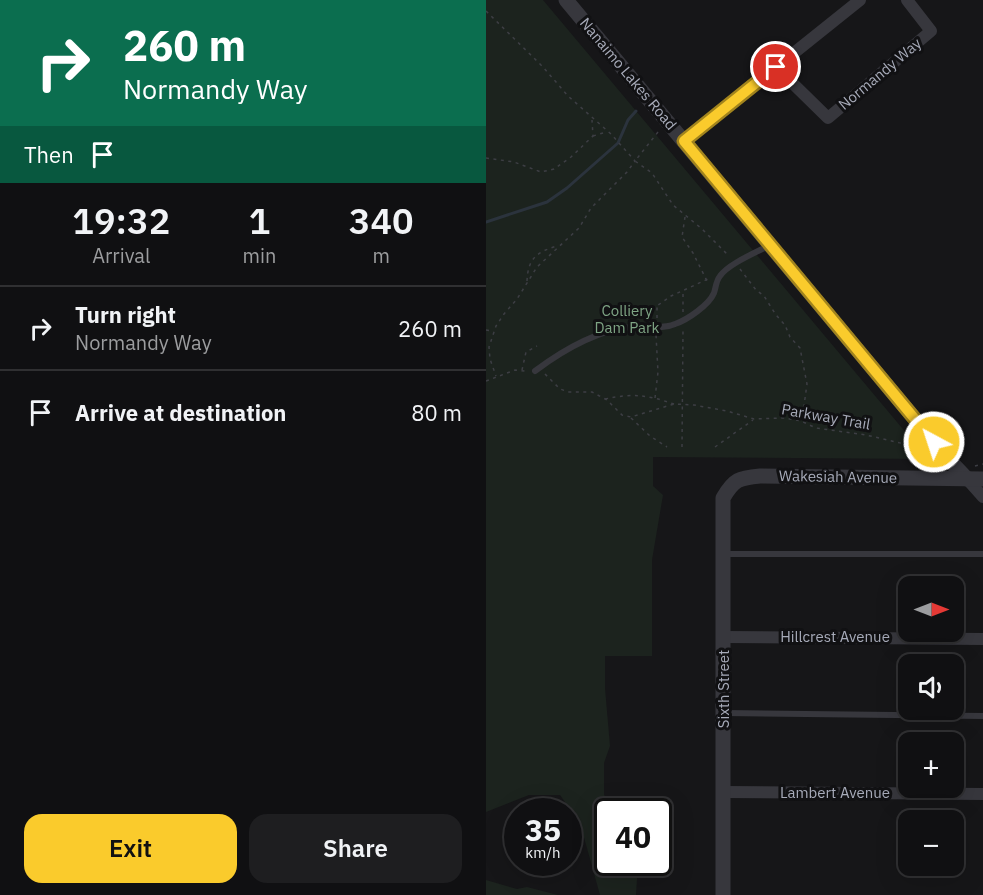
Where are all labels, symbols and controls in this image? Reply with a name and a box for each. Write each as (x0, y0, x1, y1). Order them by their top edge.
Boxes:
street label: Nanaimo Lakes Road (576, 14, 681, 134)
text: 260 m (123, 18, 246, 73)
icon: right (24, 24, 102, 102)
street label: Normandy Way (834, 33, 925, 114)
pin (750, 41, 801, 92)
icon: arrive (759, 50, 792, 83)
text: Normandy Way (123, 71, 308, 106)
icon: arrive (86, 138, 119, 171)
text: Then (24, 140, 74, 169)
text: 19:32 (72, 197, 170, 244)
text: 1 (249, 197, 270, 244)
text: 340 (349, 197, 414, 244)
text: Arrival (92, 242, 150, 269)
text: min (243, 242, 276, 269)
text: m (372, 242, 390, 269)
text: Turn right (75, 300, 176, 329)
park label: Colliery Dam Park (594, 301, 660, 337)
icon: right (24, 312, 57, 345)
text: 260 m (398, 314, 462, 343)
text: Normandy Way (75, 329, 212, 356)
icon: arrive (24, 396, 57, 429)
text: Arrive at destination (75, 398, 286, 427)
text: 80 m (411, 398, 462, 427)
street label: Parkway Trail (780, 399, 872, 434)
position arrow (902, 410, 966, 474)
street label: Wakesiah Avenue (779, 466, 897, 487)
north arrow (898, 576, 964, 642)
map controls (898, 576, 964, 876)
street label: Hillcrest Avenue (780, 627, 890, 646)
street label: Sixth Street (714, 650, 733, 728)
button: sound (898, 654, 964, 720)
button: + (898, 732, 964, 798)
street label: Lambert Avenue (780, 783, 890, 802)
speed limit sign: 40 (594, 798, 672, 876)
text: 35 (525, 810, 561, 849)
button: − (898, 810, 964, 876)
button: Exit (24, 814, 237, 883)
button: Share (249, 814, 462, 883)
text: km/h (525, 843, 561, 862)

